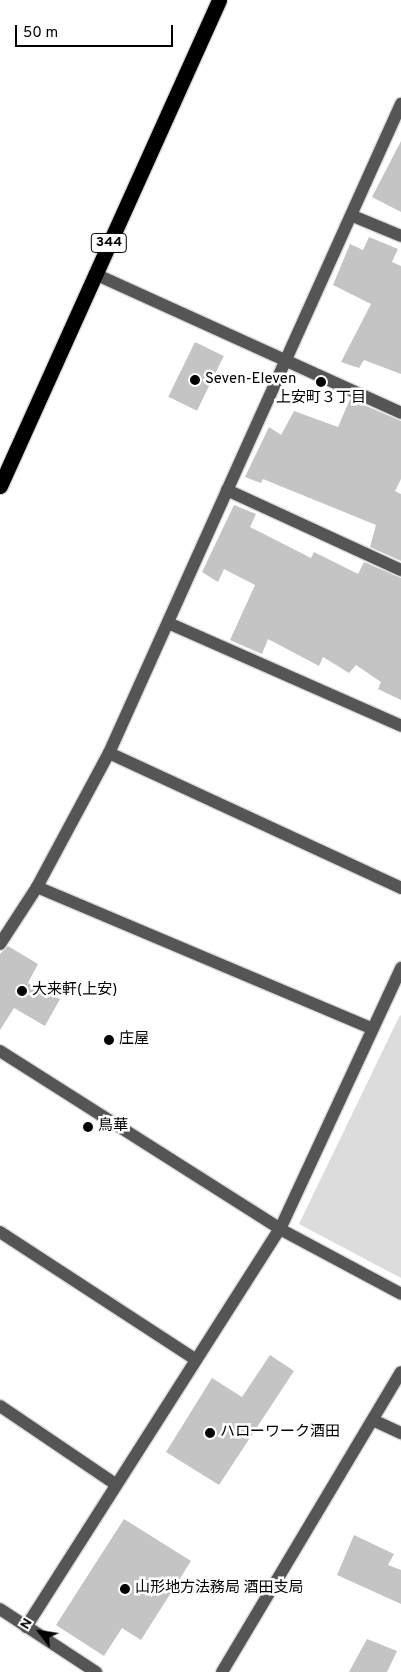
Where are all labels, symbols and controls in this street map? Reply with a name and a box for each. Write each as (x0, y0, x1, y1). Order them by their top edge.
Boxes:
scale bar (18, 15, 175, 47)
text: 50 m (23, 24, 58, 43)
road number: 344 (90, 232, 128, 254)
place label: Seven-Eleven (205, 371, 297, 389)
marker: Seven-Eleven (189, 374, 201, 386)
marker: 上安町３丁目 (315, 376, 327, 388)
place label: 上安町３丁目 (276, 390, 366, 408)
place label: 大来軒(上安) (32, 982, 117, 1000)
marker: 大来軒(上安) (16, 985, 28, 997)
place label: 庄屋 (119, 1031, 149, 1049)
marker: 庄屋 (103, 1034, 115, 1046)
place label: 鳥華 (98, 1118, 128, 1136)
marker: 鳥華 (82, 1121, 94, 1133)
place label: ハローワーク酒田 (220, 1424, 340, 1442)
marker: ハローワーク酒田 (204, 1427, 216, 1439)
place label: 山形地方法務局 酒田支局 (135, 1580, 304, 1598)
marker: 山形地方法務局 酒田支局 (119, 1583, 131, 1595)
north arrow (15, 1607, 65, 1657)
text: N (17, 1615, 37, 1633)

